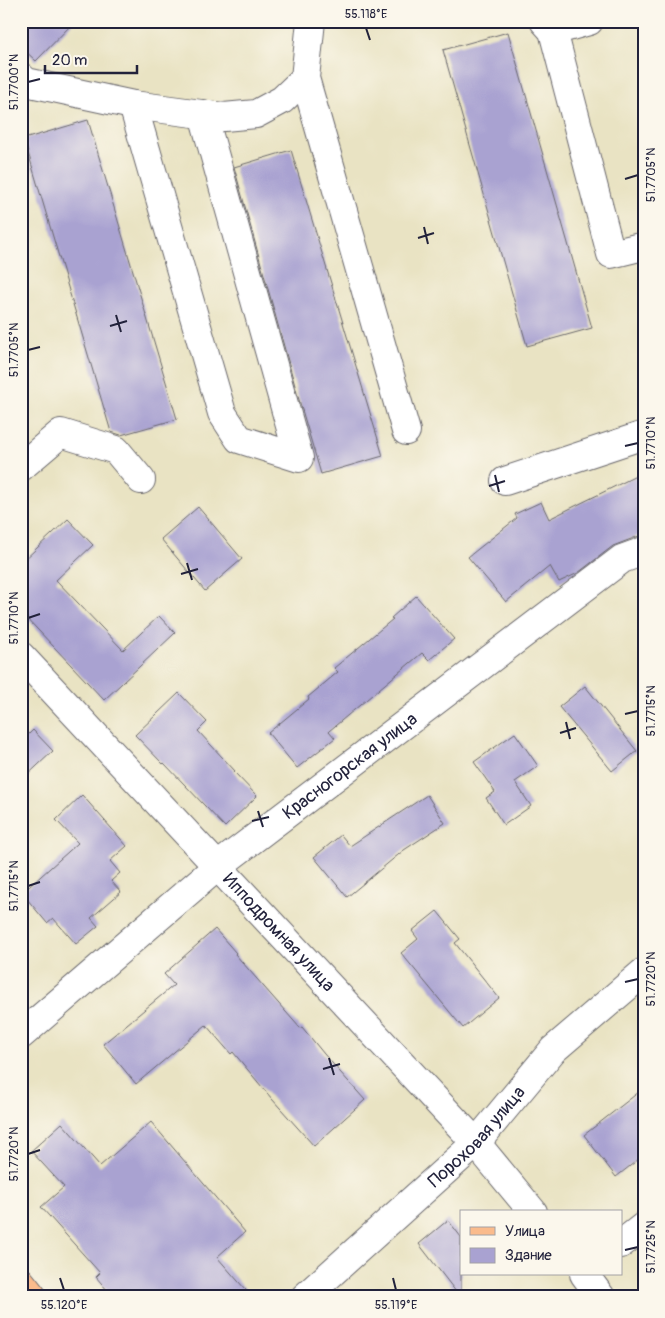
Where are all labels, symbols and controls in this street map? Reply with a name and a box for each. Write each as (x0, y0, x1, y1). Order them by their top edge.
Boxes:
text: 55.118°E (345, 7, 387, 22)
scale bar (45, 42, 138, 74)
text: 20 m (52, 51, 87, 70)
text: 51.7700°N (7, 54, 22, 110)
text: 51.7705°N (644, 148, 659, 202)
text: 51.7705°N (7, 323, 22, 377)
text: 51.7710°N (644, 417, 659, 469)
text: 51.7710°N (7, 592, 22, 644)
text: 51.7715°N (644, 685, 659, 737)
street label: Красногорская улица (278, 708, 422, 825)
text: 51.7715°N (7, 860, 22, 912)
street label: Ипподромная улица (218, 868, 340, 997)
text: 51.7720°N (644, 952, 659, 1006)
street label: Пороховая улица (423, 1081, 530, 1193)
text: 51.7720°N (7, 1127, 22, 1181)
legend (460, 1210, 622, 1276)
text: 51.7725°N (644, 1220, 659, 1274)
text: Улица (505, 1222, 545, 1241)
text: Здание (505, 1246, 552, 1265)
text: 55.120°E (41, 1298, 87, 1313)
text: 55.119°E (375, 1298, 417, 1313)

